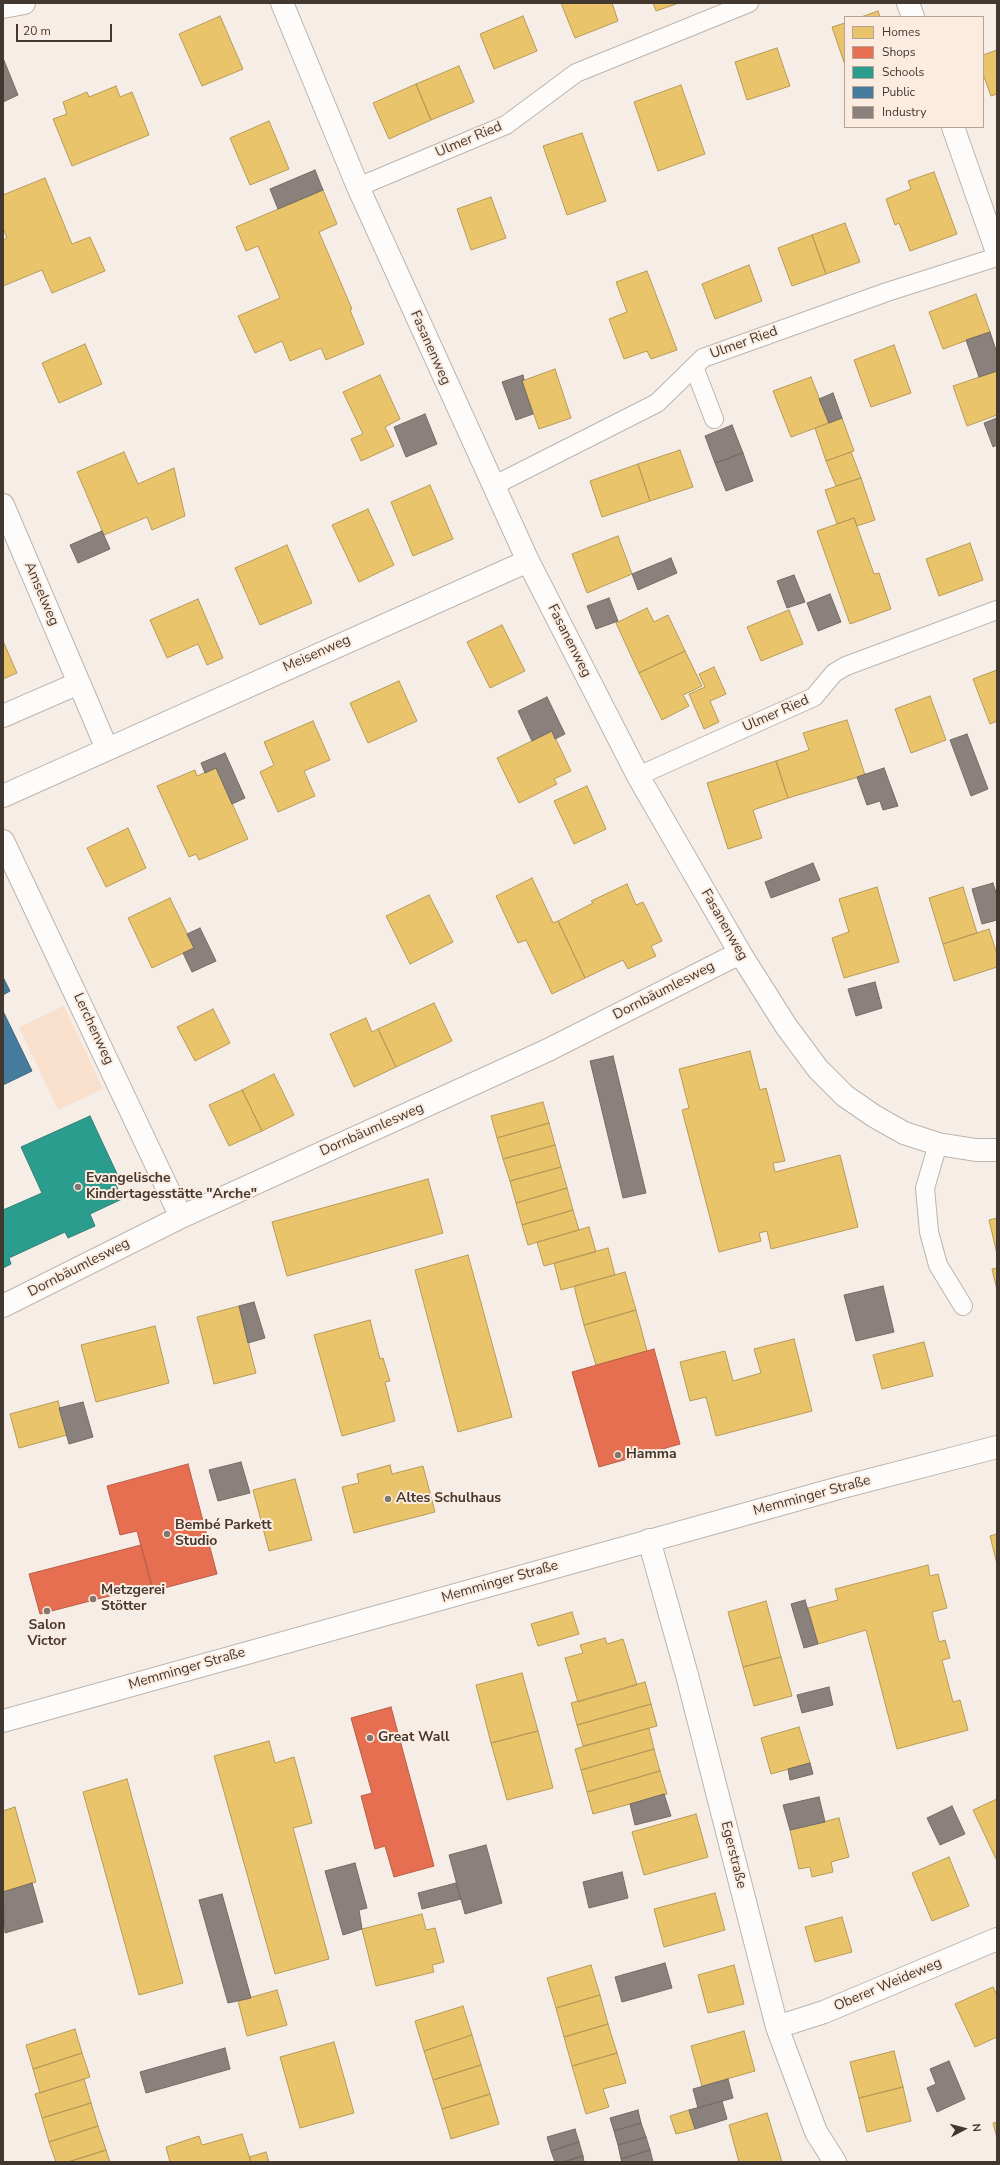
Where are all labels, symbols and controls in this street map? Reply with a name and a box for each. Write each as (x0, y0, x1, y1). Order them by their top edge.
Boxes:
scale bar (18, 16, 114, 42)
legend (844, 16, 984, 128)
text: 20 m (23, 23, 51, 39)
text: Homes (882, 24, 920, 40)
text: Shops (882, 44, 916, 60)
text: Schools (882, 64, 924, 80)
text: Public (882, 84, 915, 100)
text: Industry (882, 104, 926, 120)
street label: Ulmer Ried (433, 118, 505, 162)
street label: Fasanenweg (406, 308, 454, 388)
street label: Ulmer Ried (708, 323, 780, 363)
street label: Amselweg (20, 560, 62, 628)
street label: Fasanenweg (543, 602, 595, 680)
street label: Meisenweg (281, 632, 353, 676)
street label: Ulmer Ried (740, 692, 812, 736)
street label: Fasanenweg (697, 886, 751, 964)
street label: Dornbäumlesweg (610, 958, 718, 1024)
street label: Lerchenweg (69, 991, 117, 1067)
street label: Dornbäumlesweg (317, 1100, 427, 1160)
place label: Evangelische Kindertagesstätte "Arche" (86, 1171, 257, 1204)
marker: Evangelische Kindertagesstätte "Arche" (73, 1182, 83, 1192)
street label: Dornbäumlesweg (25, 1235, 133, 1301)
place label: Hamma (626, 1447, 677, 1463)
marker: Hamma (613, 1450, 623, 1460)
street label: Memminger Straße (752, 1472, 872, 1520)
place label: Altes Schulhaus (396, 1491, 501, 1507)
marker: Altes Schulhaus (383, 1494, 393, 1504)
place label: Bembé Parkett Studio (175, 1518, 272, 1550)
marker: Bembé Parkett Studio (162, 1529, 172, 1539)
street label: Memminger Straße (440, 1557, 560, 1607)
place label: Metzgerei Stötter (101, 1583, 165, 1616)
marker: Metzgerei Stötter (88, 1594, 98, 1604)
marker: Salon Victor (42, 1606, 52, 1616)
place label: Salon Victor (27, 1618, 67, 1650)
street label: Memminger Straße (127, 1644, 247, 1694)
place label: Great Wall (378, 1730, 449, 1746)
marker: Great Wall (365, 1733, 375, 1743)
street label: Egerstraße (717, 1820, 749, 1890)
street label: Oberer Weideweg (832, 1955, 944, 2015)
north arrow (944, 2109, 984, 2149)
text: N (969, 2123, 984, 2133)

